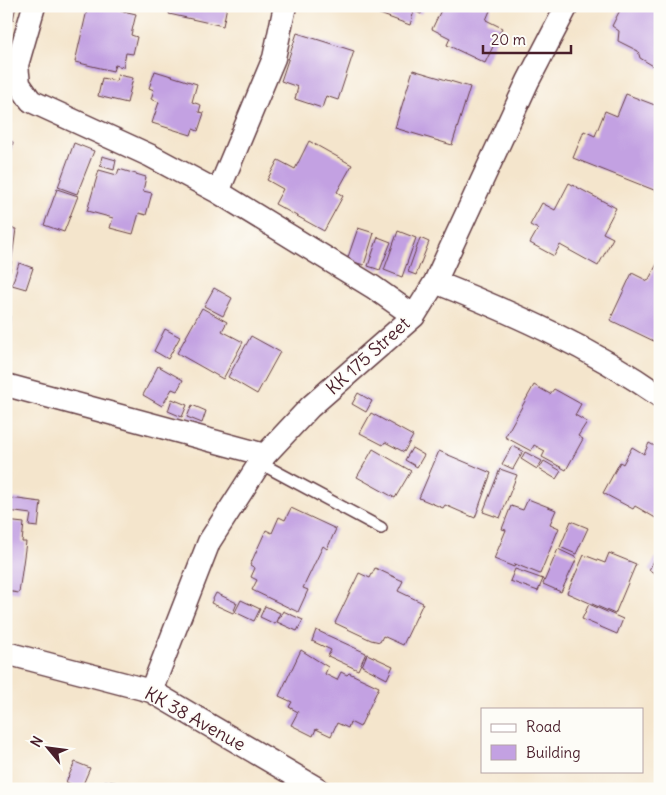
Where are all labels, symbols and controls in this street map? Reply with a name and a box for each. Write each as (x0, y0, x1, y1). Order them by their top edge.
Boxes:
scale bar (483, 22, 571, 54)
text: 20 m (491, 30, 526, 49)
street label: KK 175 Street (321, 312, 414, 399)
street label: KK 38 Avenue (141, 681, 250, 756)
legend (481, 708, 644, 772)
text: Road (526, 717, 561, 736)
north arrow (22, 722, 72, 772)
text: N (26, 733, 47, 750)
text: Building (526, 743, 581, 762)

